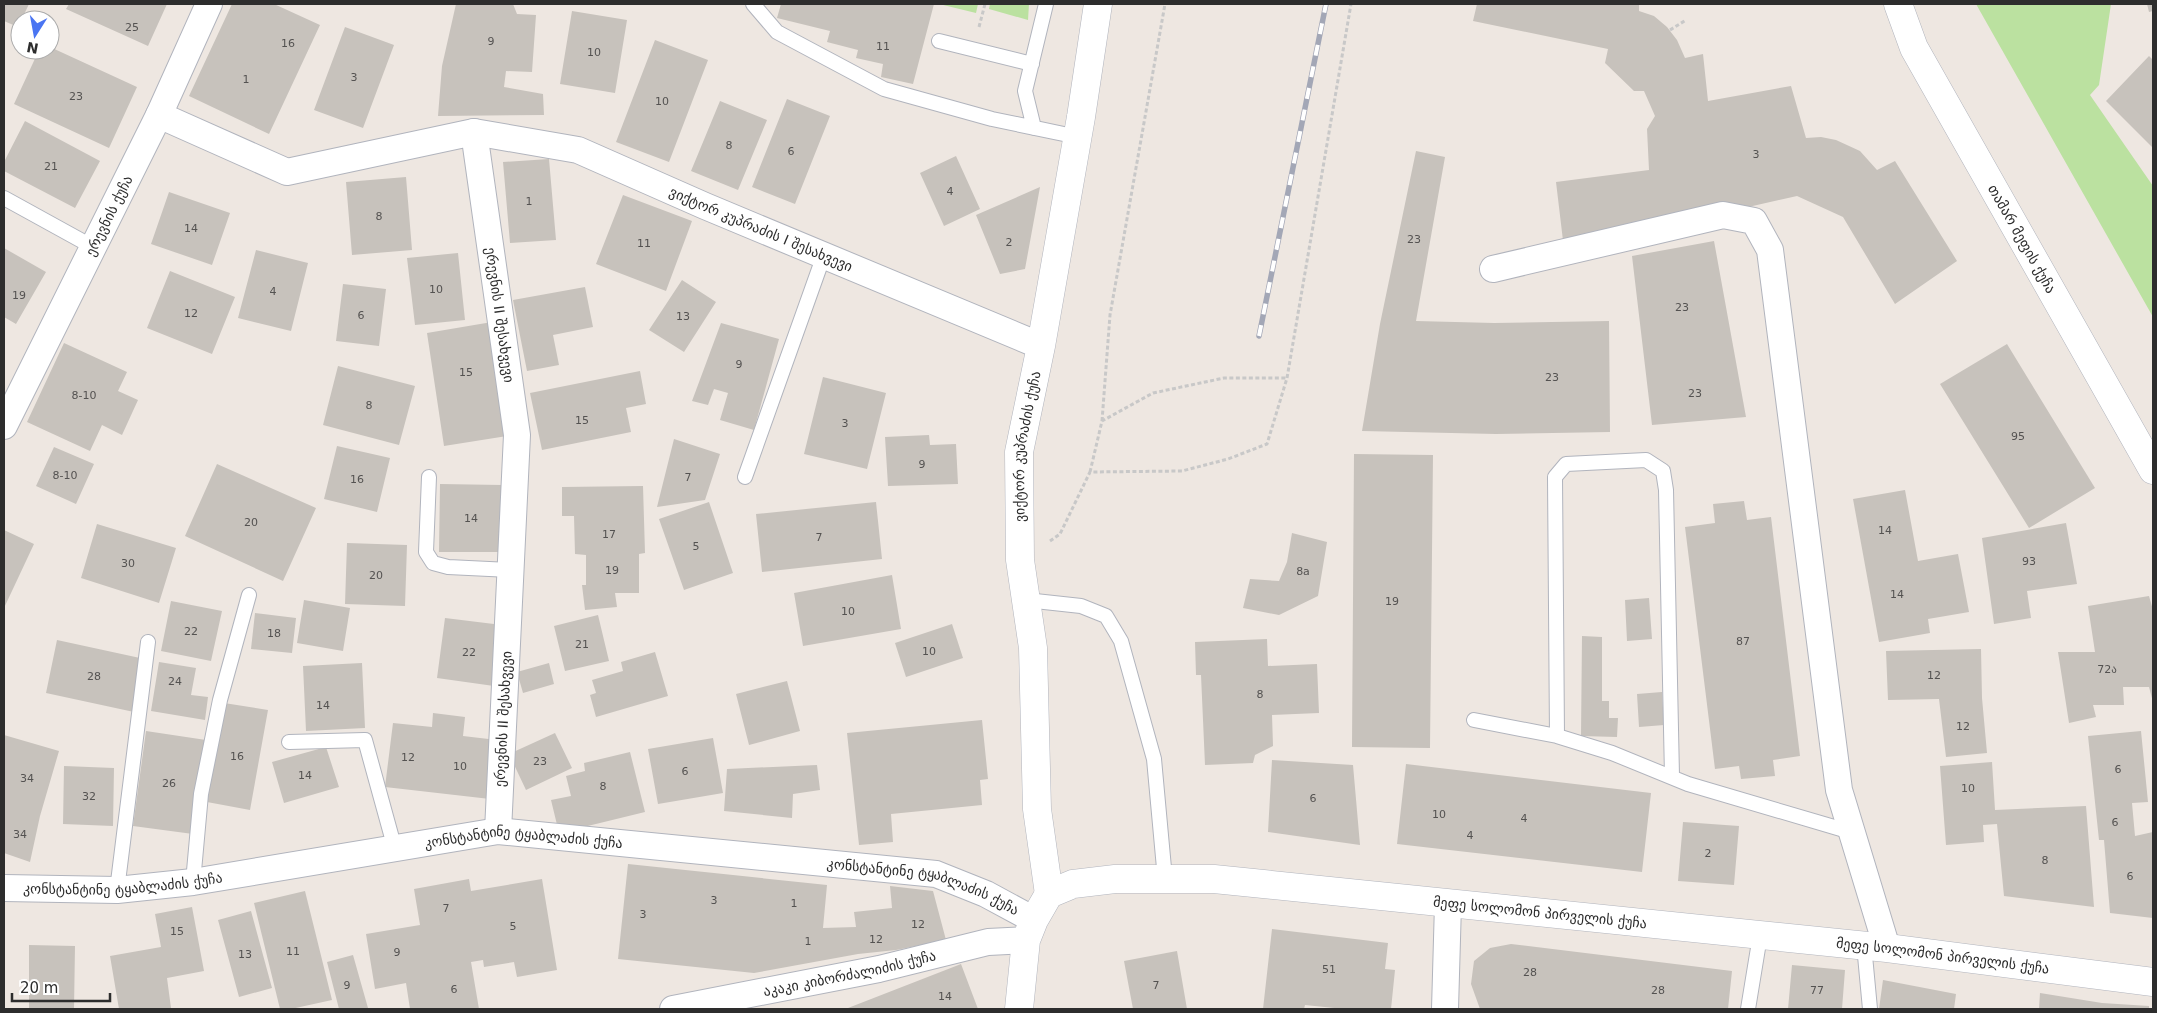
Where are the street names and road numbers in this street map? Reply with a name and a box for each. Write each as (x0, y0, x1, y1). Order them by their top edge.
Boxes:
street label: ერევნის ქუჩა (82, 173, 136, 259)
street label: თამარ მეფის ქუჩა (1985, 182, 2059, 296)
street label: ვიქტორ კუპრაძის I შესახვევი (667, 183, 855, 275)
street label: ერევნის II შესახვევი (482, 246, 517, 384)
street label: ვიქტორ კუპრაძის ქუჩა (1011, 370, 1044, 522)
street label: ერევნის II შესახვევი (491, 650, 515, 788)
street label: კონსტანტინე ტყაბლაძის ქუჩა (423, 823, 623, 851)
street label: კონსტანტინე ტყაბლაძის ქუჩა (826, 855, 1022, 918)
street label: კონსტანტინე ტყაბლაძის ქუჩა (23, 869, 223, 898)
street label: მეფე სოლომონ პირველის ქუჩა (1432, 894, 1648, 931)
street label: მეფე სოლომონ პირველის ქუჩა (1835, 935, 2050, 977)
street label: აკაკი კიბორძალიძის ქუჩა (762, 947, 937, 999)

